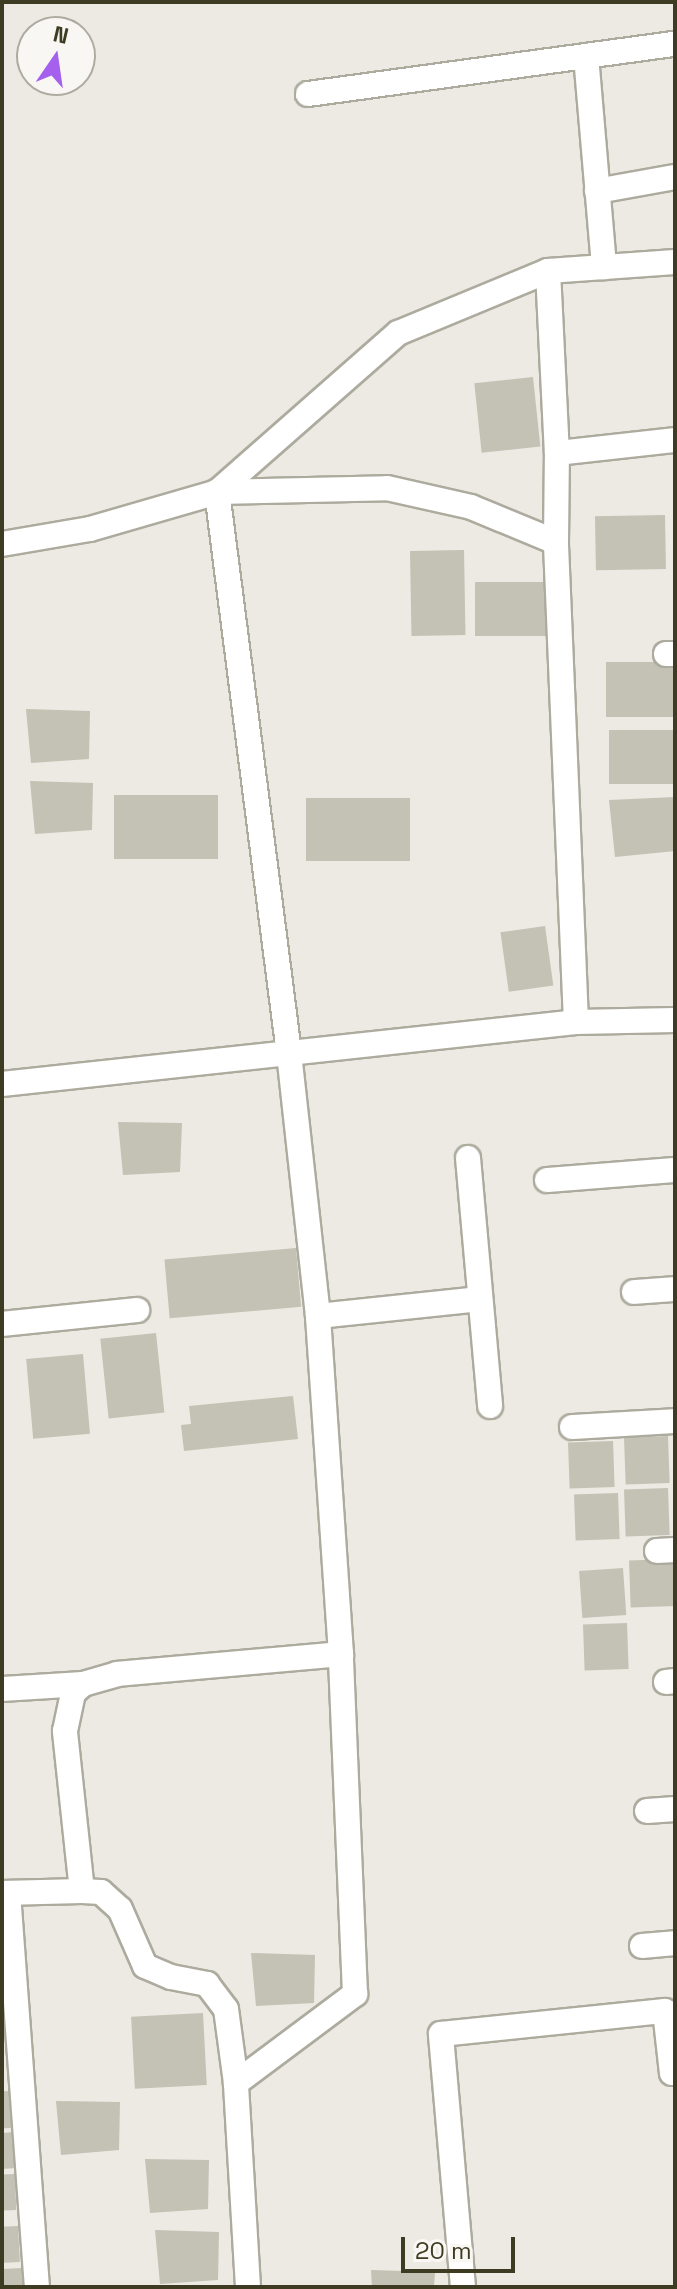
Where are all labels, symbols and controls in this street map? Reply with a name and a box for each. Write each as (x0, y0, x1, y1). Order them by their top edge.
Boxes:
north arrow (16, 16, 96, 96)
text: N (51, 19, 71, 50)
scale bar (405, 2221, 519, 2271)
text: 20 m (415, 2235, 472, 2266)

